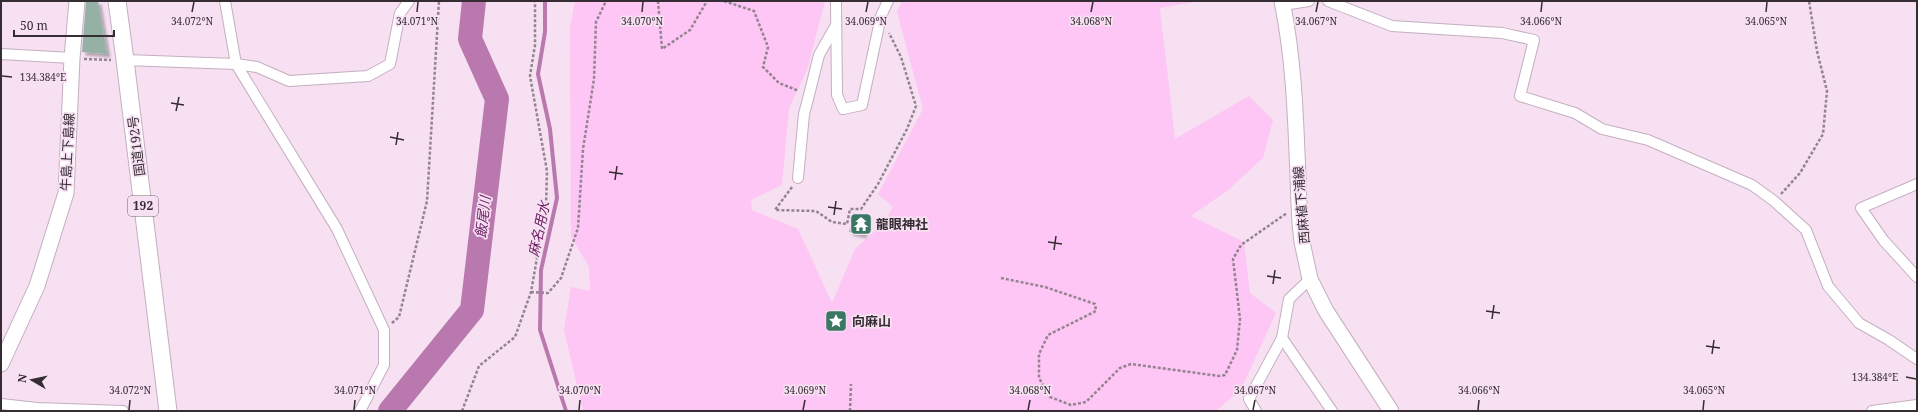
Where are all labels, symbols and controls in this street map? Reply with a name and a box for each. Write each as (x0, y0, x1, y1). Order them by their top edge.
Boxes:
scale bar (14, 12, 114, 38)
text: 34.072°N (171, 14, 213, 28)
text: 34.071°N (396, 14, 438, 28)
text: 34.070°N (621, 14, 663, 28)
text: 34.069°N (845, 14, 887, 28)
text: 34.068°N (1070, 14, 1112, 28)
text: 34.067°N (1295, 14, 1337, 28)
text: 34.066°N (1520, 14, 1562, 28)
text: 34.065°N (1745, 14, 1787, 28)
text: 50 m (20, 17, 48, 34)
text: 134.384°E (20, 70, 66, 84)
street label: 牛島上下島線 (56, 113, 78, 191)
street label: 国道192号 (123, 115, 149, 177)
street label: 西麻植下浦線 (1289, 165, 1313, 245)
water label: 飯尾川 (471, 193, 495, 239)
road number: 192 (128, 196, 158, 216)
water label: 麻名用水 (523, 198, 554, 258)
temple icon: 龍眼神社 (848, 211, 874, 237)
place label: 龍眼神社 (876, 215, 928, 233)
place icon: 向麻山 (823, 308, 849, 334)
place label: 向麻山 (852, 312, 891, 330)
north arrow (12, 360, 52, 400)
text: 134.384°E (1852, 370, 1898, 384)
text: N (14, 373, 30, 384)
text: 34.072°N (109, 383, 151, 397)
text: 34.071°N (334, 383, 376, 397)
text: 34.070°N (559, 383, 601, 397)
text: 34.069°N (784, 383, 826, 397)
text: 34.068°N (1009, 383, 1051, 397)
text: 34.067°N (1234, 383, 1276, 397)
text: 34.066°N (1458, 383, 1500, 397)
text: 34.065°N (1683, 383, 1725, 397)

